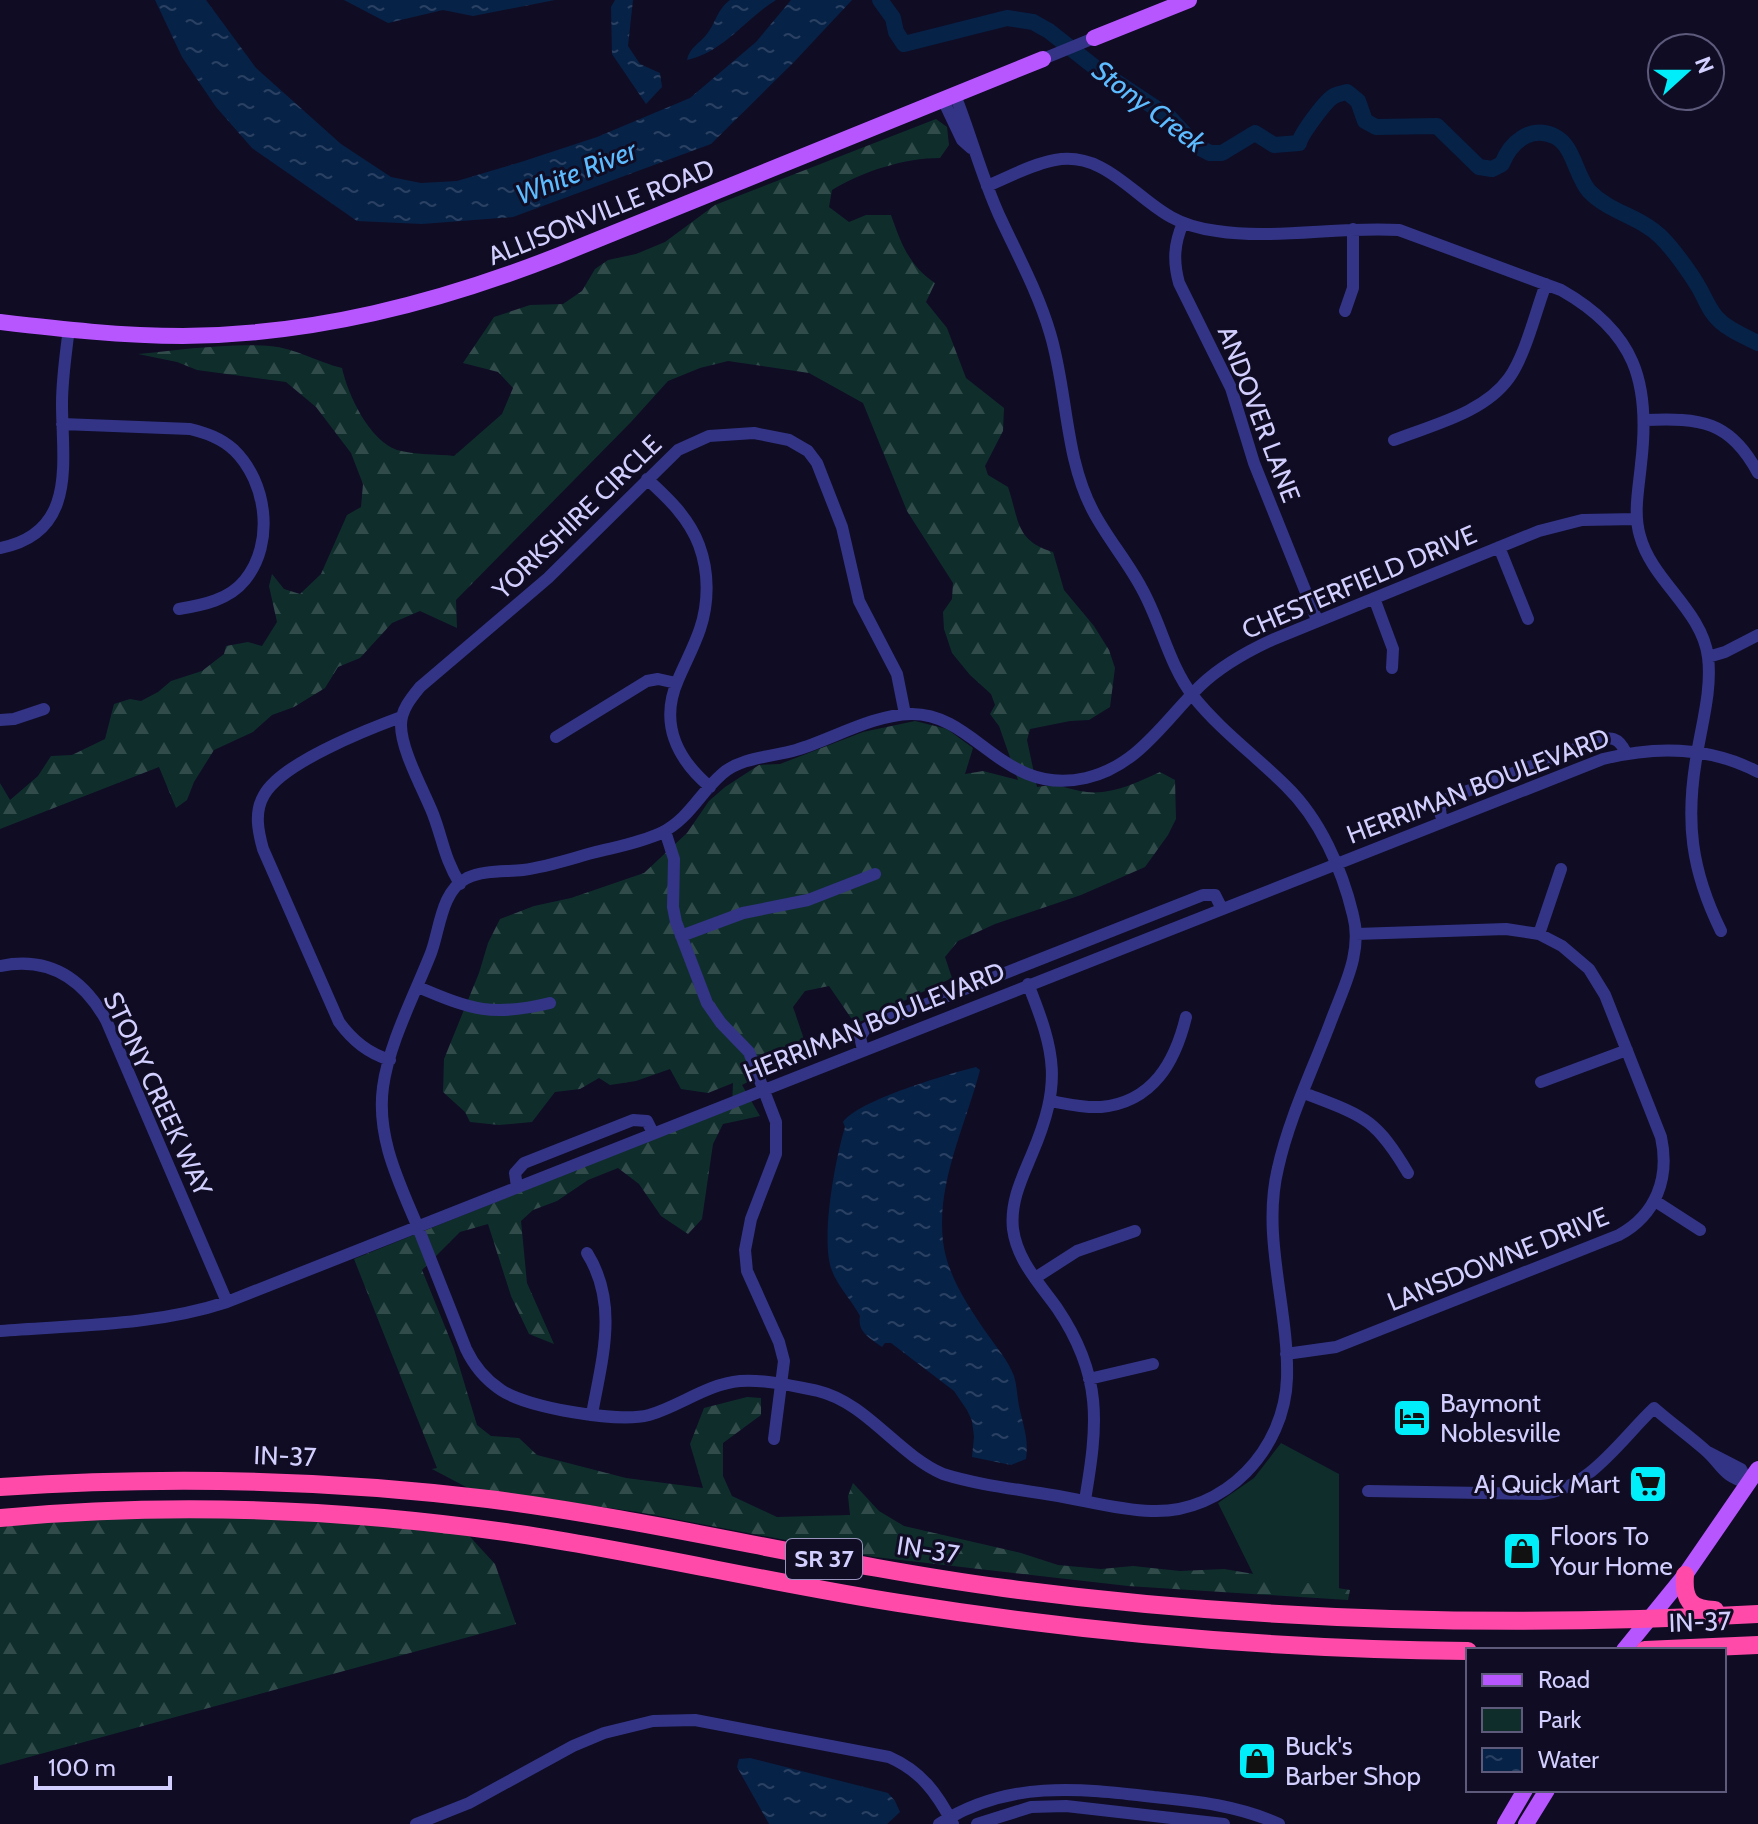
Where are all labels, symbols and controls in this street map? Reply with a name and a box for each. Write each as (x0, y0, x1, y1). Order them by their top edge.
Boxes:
north arrow (1646, 32, 1726, 112)
water label: Stony Creek (1086, 53, 1213, 160)
text: N (1689, 53, 1720, 77)
water label: White River (511, 132, 643, 212)
street label: ALLISONVILLE ROAD (483, 152, 719, 272)
street label: ANDOVER LANE (1211, 321, 1307, 507)
street label: YORKSHIRE CIRCLE (485, 428, 668, 606)
street label: CHESTERFIELD DRIVE (1237, 518, 1481, 646)
street label: HERRIMAN BOULEVARD (1342, 721, 1614, 851)
street label: HERRIMAN BOULEVARD (739, 955, 1009, 1089)
street label: STONY CREEK WAY (97, 987, 219, 1201)
street label: LANSDOWNE DRIVE (1383, 1200, 1613, 1318)
place label: Baymont Noblesville (1440, 1387, 1561, 1449)
hotel icon: Baymont Noblesville (1391, 1397, 1433, 1439)
street label: IN-37 (253, 1439, 317, 1473)
supermarket icon: Aj Quick Mart (1627, 1463, 1669, 1505)
place label: Aj Quick Mart (1474, 1468, 1620, 1500)
place label: Floors To Your Home (1549, 1520, 1673, 1582)
street label: IN-37 (895, 1529, 961, 1571)
shop icon: Floors To Your Home (1501, 1530, 1543, 1572)
road number: SR 37 (786, 1539, 862, 1579)
street label: IN-37 (1668, 1605, 1732, 1639)
legend (1466, 1648, 1726, 1792)
text: Road (1538, 1665, 1590, 1694)
text: Park (1538, 1705, 1581, 1734)
place label: Buck's Barber Shop (1285, 1730, 1421, 1792)
scale bar (36, 1740, 170, 1790)
shop icon: Buck's Barber Shop (1236, 1740, 1278, 1782)
text: Water (1538, 1745, 1599, 1774)
text: 100 m (48, 1753, 116, 1782)

